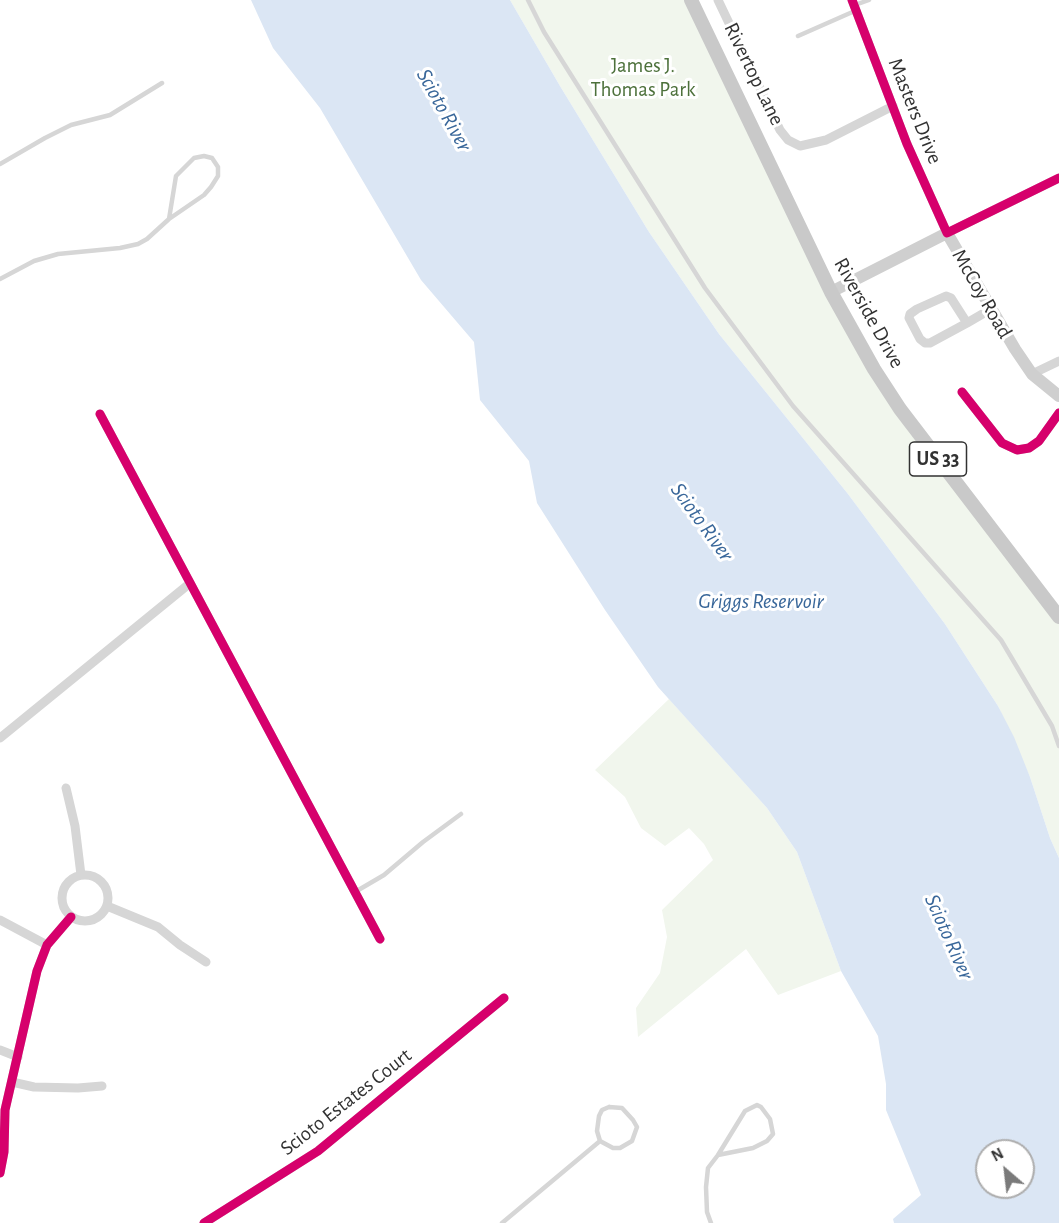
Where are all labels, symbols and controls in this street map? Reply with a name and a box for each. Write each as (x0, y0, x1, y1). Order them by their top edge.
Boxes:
street label: Rivertop Lane (718, 18, 790, 130)
park label: James J. Thomas Park (590, 53, 696, 103)
street label: Masters Drive (882, 55, 948, 167)
water label: Scioto River (411, 64, 477, 156)
street label: McCoy Road (946, 245, 1018, 343)
street label: Riverside Drive (828, 253, 910, 373)
road number: US 33 (910, 442, 966, 476)
water label: Scioto River (665, 478, 739, 566)
water label: Griggs Reservoir (698, 588, 824, 614)
water label: Scioto River (919, 890, 979, 984)
street label: Scioto Estates Court (275, 1043, 417, 1161)
north arrow (975, 1139, 1035, 1199)
text: N (989, 1145, 1006, 1165)

